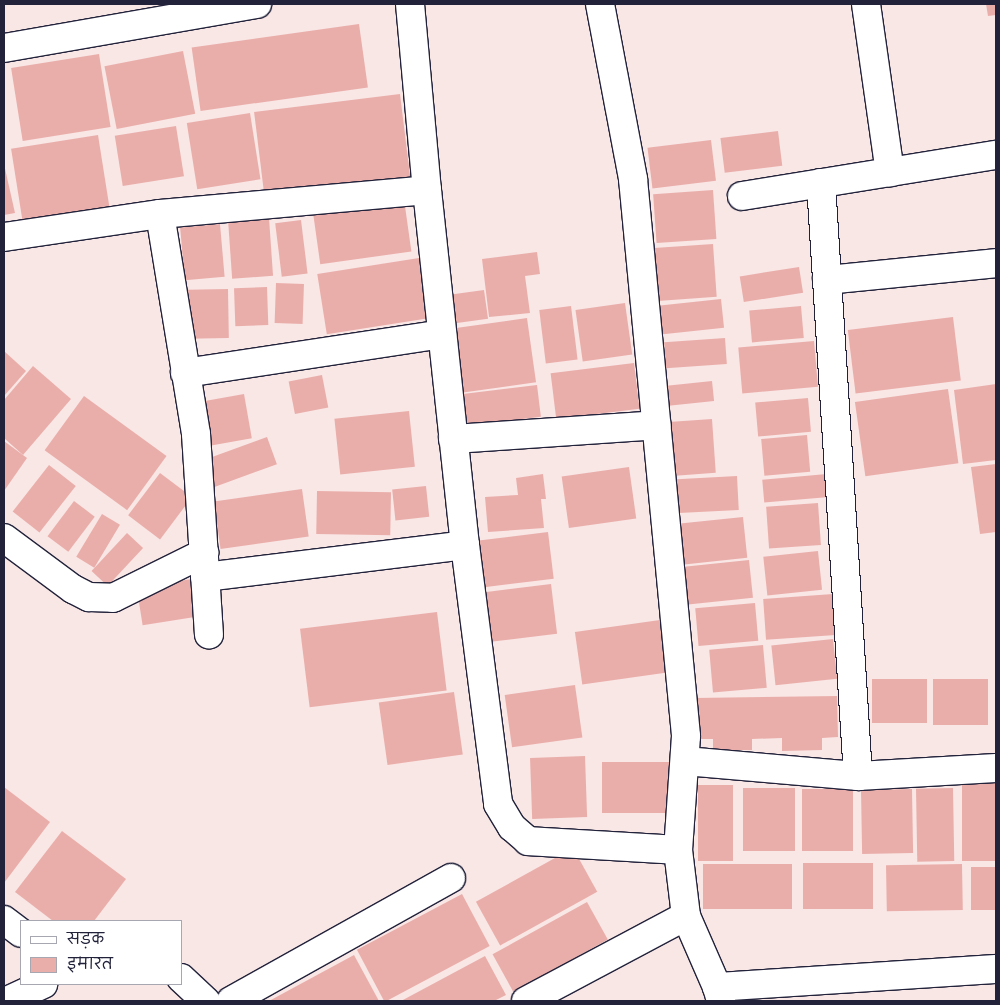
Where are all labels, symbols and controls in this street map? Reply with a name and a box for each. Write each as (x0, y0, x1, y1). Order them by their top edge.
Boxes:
legend (20, 920, 182, 985)
text: सड़क (67, 926, 104, 949)
text: इमारत (67, 951, 113, 974)

